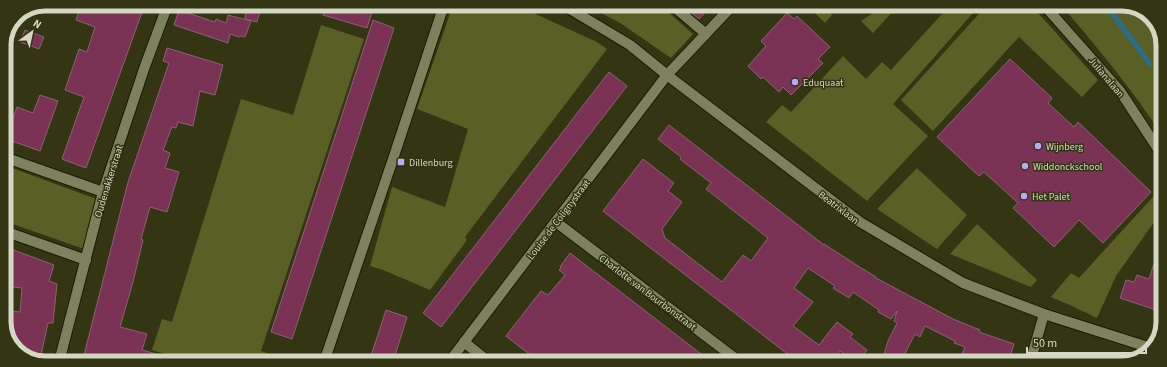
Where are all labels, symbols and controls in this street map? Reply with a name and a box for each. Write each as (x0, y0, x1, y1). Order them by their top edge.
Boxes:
north arrow (12, 12, 52, 52)
text: N (30, 16, 44, 32)
street label: Julianalaan (1085, 54, 1127, 101)
place label: Eduquaat (803, 76, 844, 90)
marker: Eduquaat (790, 77, 800, 87)
place label: Wijnberg (1046, 140, 1083, 154)
marker: Wijnberg (1033, 141, 1043, 151)
street label: Oudenakkerstraat (91, 143, 127, 219)
place label: Dillenburg (409, 156, 453, 170)
marker: Dillenburg (396, 157, 406, 167)
place label: Widdonckschool (1033, 160, 1103, 174)
marker: Widdonckschool (1020, 161, 1030, 171)
street label: Louise de Colignystraat (524, 176, 594, 263)
street label: Beatrixlaan (815, 188, 862, 228)
place label: Het Palet (1032, 190, 1070, 204)
marker: Het Palet (1019, 191, 1029, 201)
street label: Charlotte van Bourbonstraat (596, 252, 699, 334)
scale bar (1027, 329, 1146, 355)
text: 50 m (1033, 335, 1057, 352)

